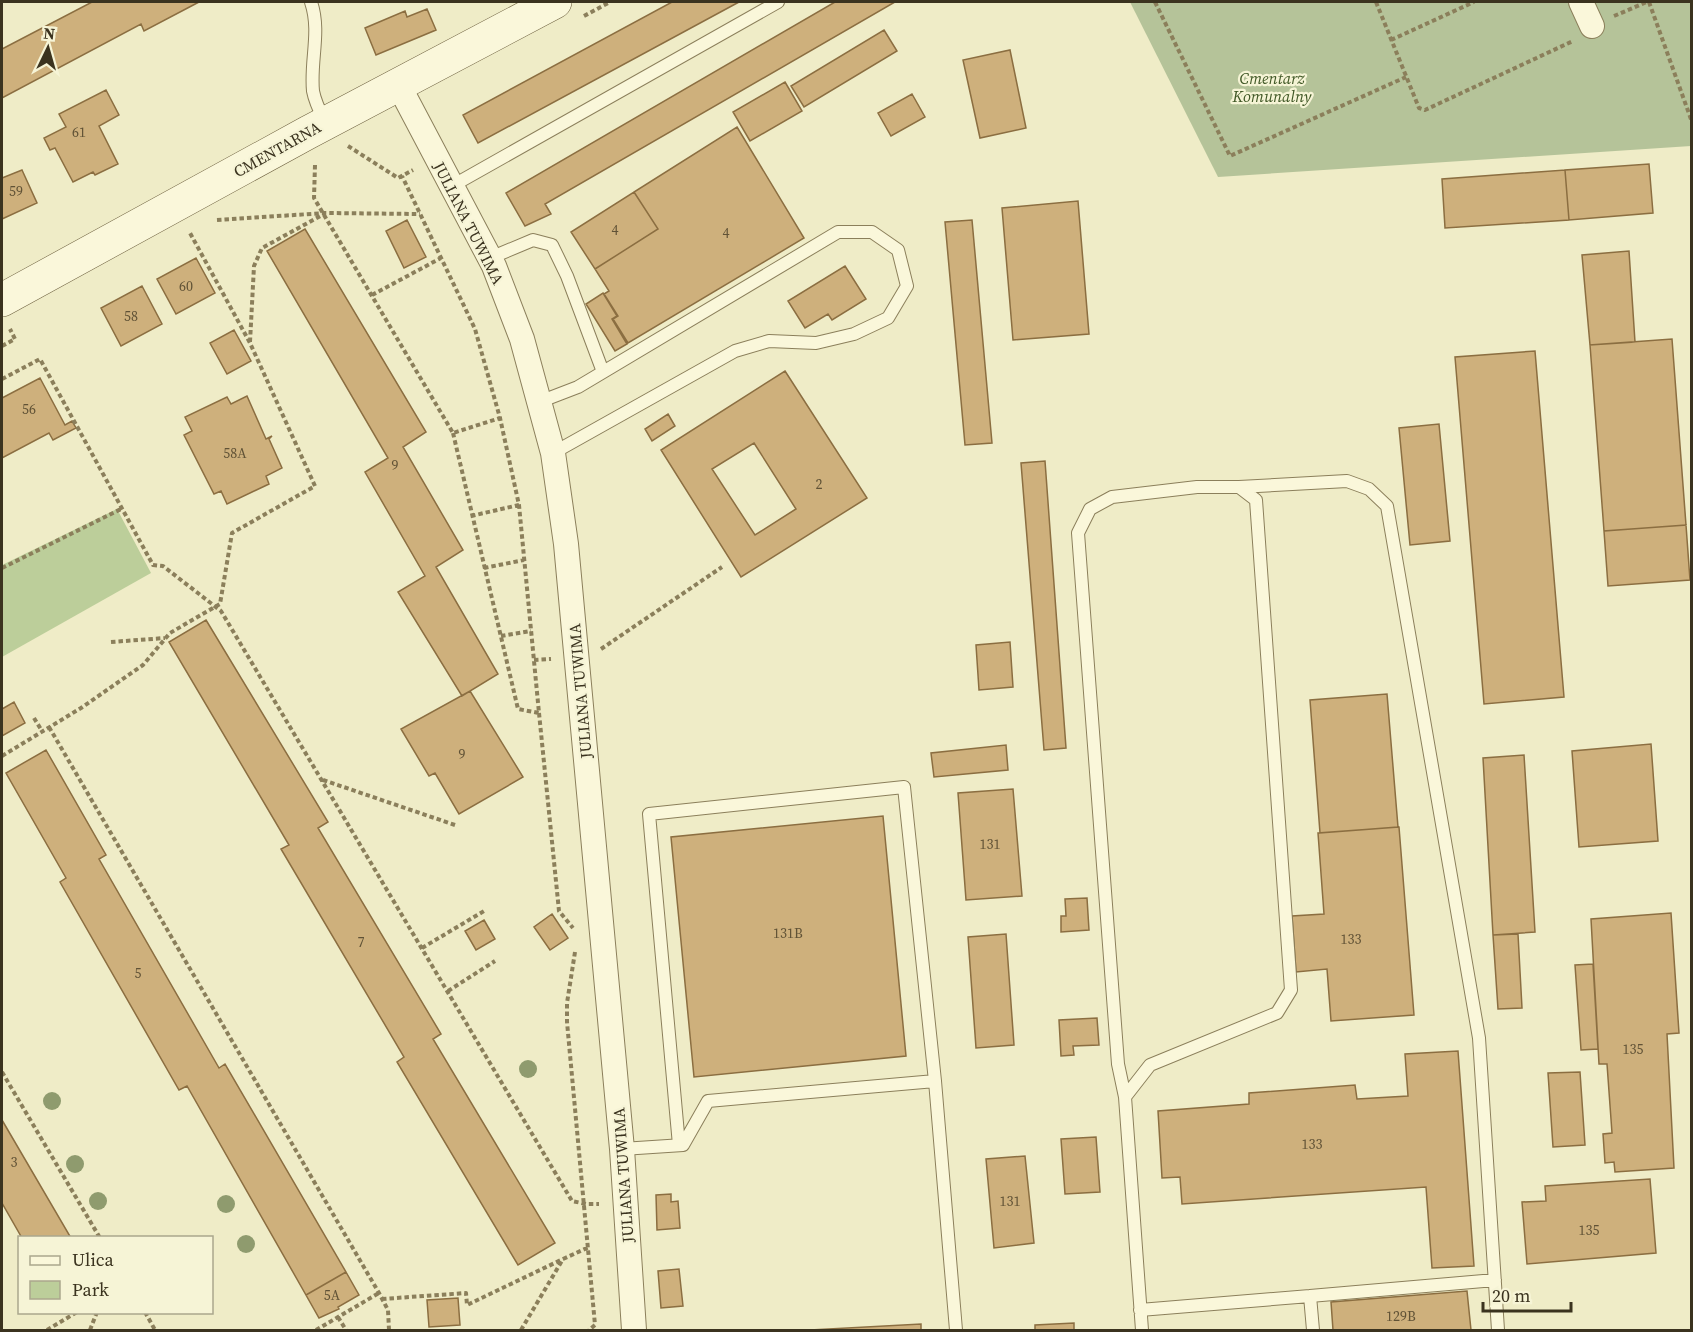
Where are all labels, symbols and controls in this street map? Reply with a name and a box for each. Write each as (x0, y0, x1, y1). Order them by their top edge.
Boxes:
north arrow (18, 18, 78, 78)
text: N (43, 22, 56, 45)
park label: Cmentarz Komunalny (1232, 67, 1312, 107)
street label: CMENTARNA (229, 116, 325, 182)
house number: 61 (72, 122, 86, 142)
street label: JULIANA TUWIMA (428, 157, 510, 289)
house number: 59 (9, 181, 23, 201)
house number: 4 (612, 220, 619, 240)
house number: 4 (723, 223, 730, 243)
house number: 60 (179, 276, 193, 296)
house number: 58 (124, 306, 138, 326)
house number: 56 (22, 399, 36, 419)
house number: 58A (223, 443, 247, 463)
house number: 9 (392, 455, 399, 475)
house number: 2 (816, 474, 823, 494)
street label: JULIANA TUWIMA (563, 622, 597, 760)
house number: 9 (459, 744, 466, 764)
house number: 131 (980, 834, 1001, 854)
house number: 131B (773, 923, 803, 943)
house number: 133 (1341, 929, 1362, 949)
house number: 7 (358, 932, 365, 952)
house number: 5 (135, 963, 142, 983)
house number: 135 (1623, 1039, 1644, 1059)
street label: JULIANA TUWIMA (607, 1106, 639, 1244)
house number: 133 (1302, 1134, 1323, 1154)
house number: 3 (11, 1152, 18, 1172)
house number: 131 (1000, 1191, 1021, 1211)
house number: 135 (1579, 1220, 1600, 1240)
legend (18, 1236, 213, 1314)
text: Ulica (72, 1247, 115, 1272)
scale bar (1483, 1275, 1572, 1313)
text: Park (72, 1277, 109, 1302)
text: 20 m (1492, 1283, 1530, 1308)
house number: 5A (324, 1285, 341, 1305)
house number: 129B (1386, 1306, 1416, 1326)

